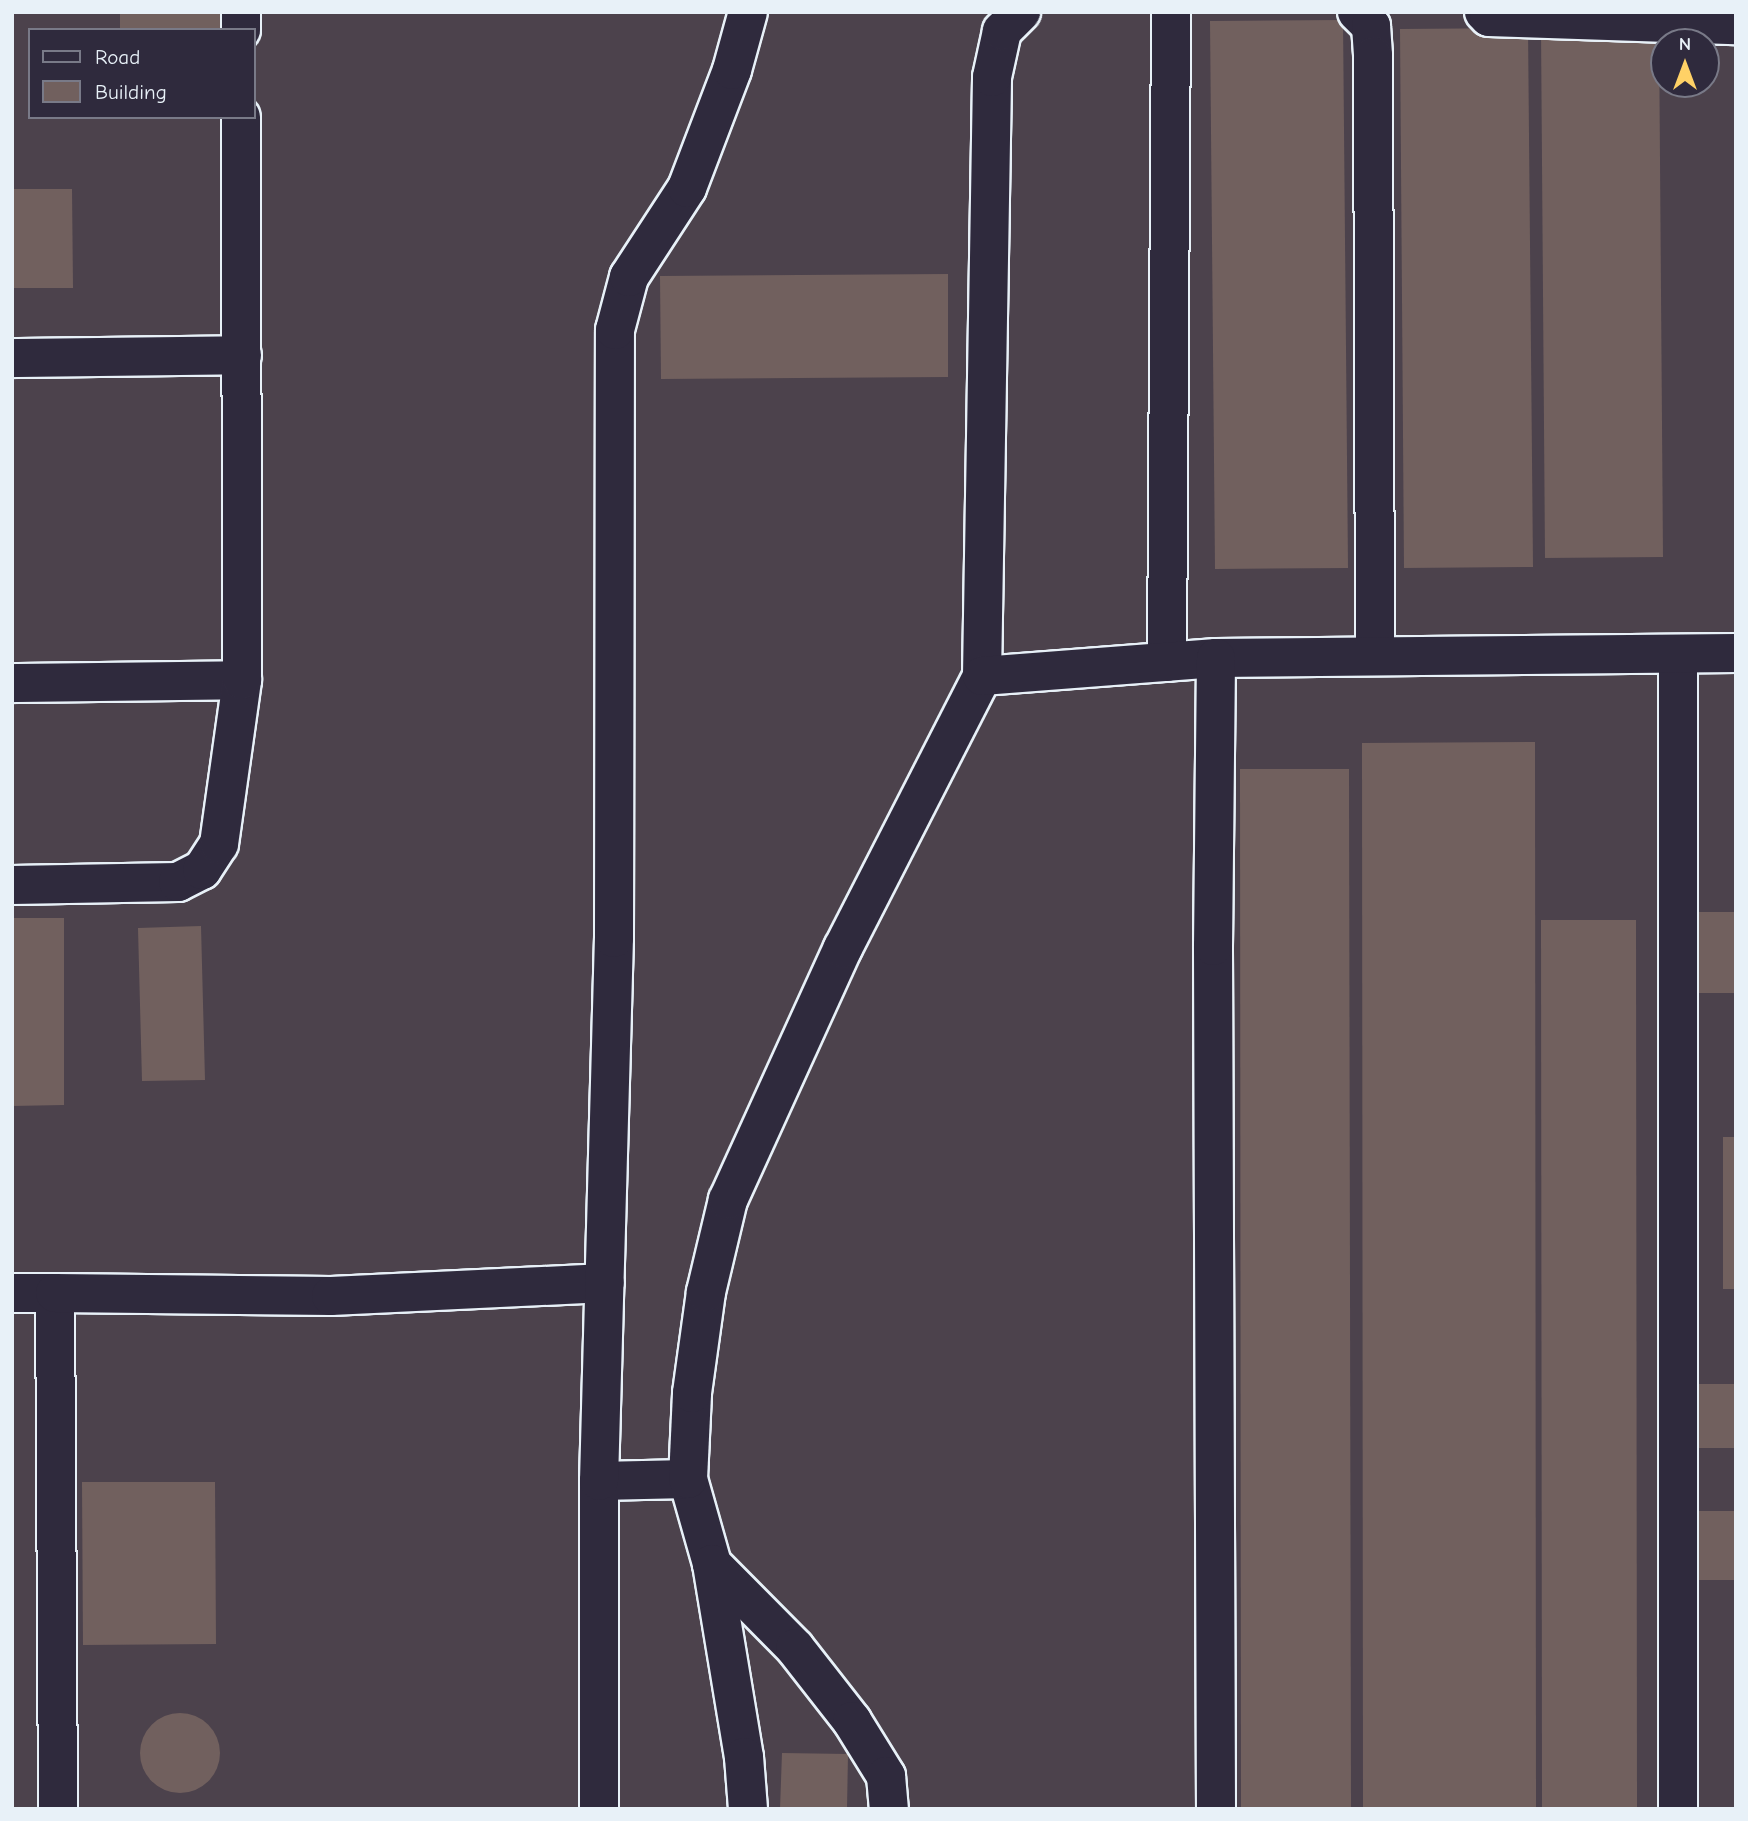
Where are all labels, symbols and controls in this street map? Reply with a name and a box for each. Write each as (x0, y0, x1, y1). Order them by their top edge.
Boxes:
legend (28, 28, 256, 119)
north arrow (1650, 28, 1720, 98)
text: N (1679, 33, 1691, 55)
text: Road (95, 45, 140, 69)
text: Building (95, 80, 167, 104)

